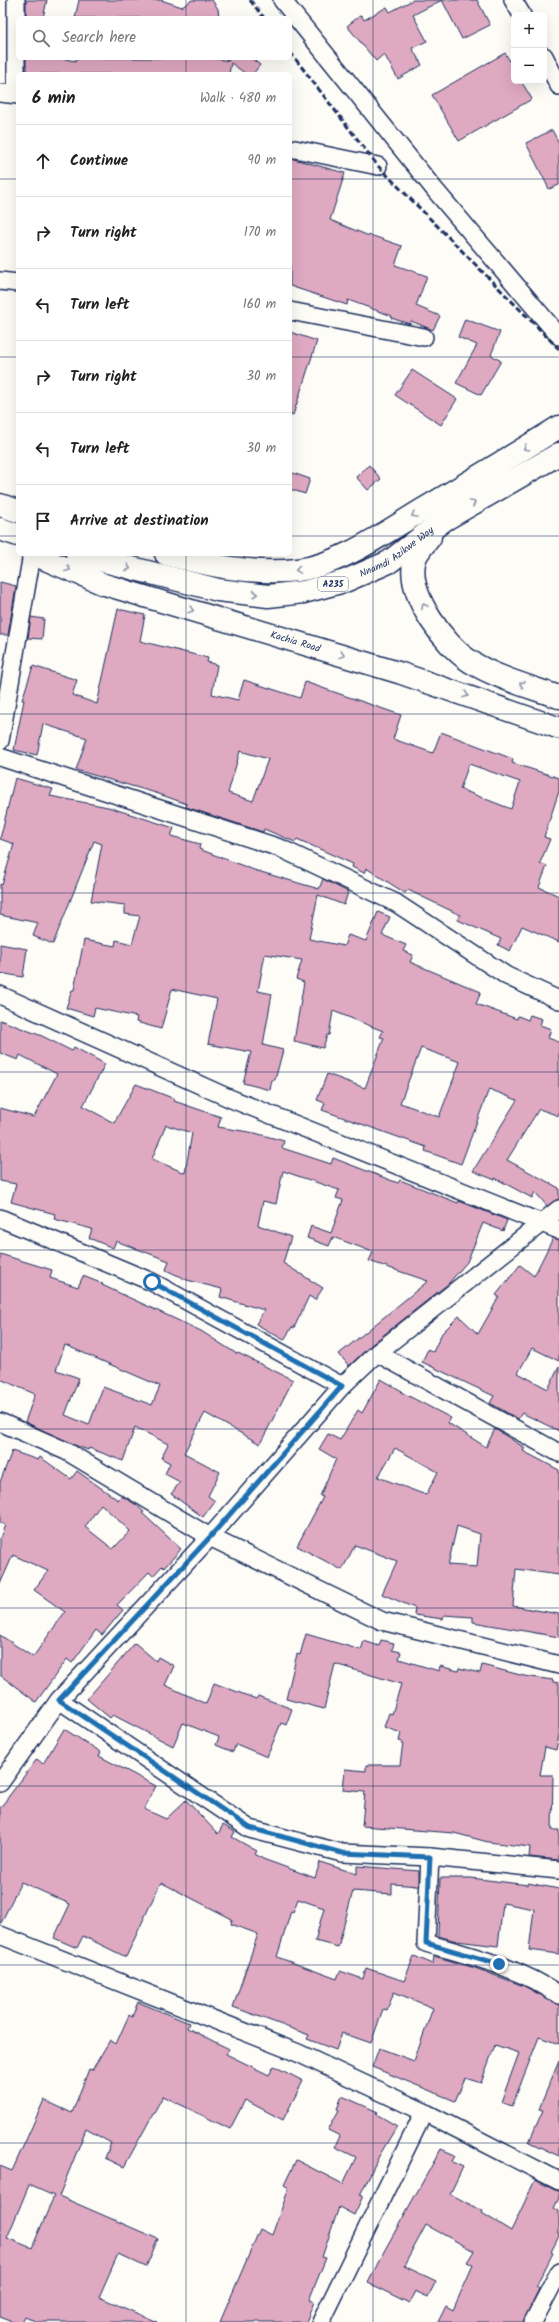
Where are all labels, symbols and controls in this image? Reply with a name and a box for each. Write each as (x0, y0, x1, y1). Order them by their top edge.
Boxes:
map controls (511, 12, 547, 84)
button: + (511, 12, 547, 48)
search box (16, 16, 292, 60)
text: Search here (62, 26, 136, 50)
icon: search (30, 27, 52, 49)
button: − (511, 48, 547, 84)
text: 6 min (32, 85, 76, 112)
text: Walk · 480 m (200, 88, 276, 109)
text: Continue (70, 149, 128, 173)
icon: ahead (32, 150, 54, 172)
text: 90 m (248, 150, 276, 171)
text: Turn right (70, 221, 137, 245)
icon: right (32, 222, 54, 244)
text: 170 m (244, 222, 276, 243)
text: Turn left (70, 293, 130, 317)
icon: left (32, 294, 54, 316)
text: 160 m (243, 294, 276, 315)
text: Turn right (70, 365, 137, 389)
icon: right (32, 366, 54, 388)
text: 30 m (247, 366, 276, 387)
text: Turn left (70, 437, 130, 461)
icon: left (32, 438, 54, 460)
text: 30 m (247, 438, 276, 459)
one-way arrow (523, 443, 530, 450)
one-way arrow (469, 501, 476, 508)
text: Arrive at destination (70, 509, 209, 533)
icon: arrive (32, 510, 54, 532)
one-way arrow (411, 510, 418, 518)
street label: Nnamdi Azikwe Way (357, 522, 438, 582)
one-way arrow (124, 563, 131, 572)
one-way arrow (63, 564, 71, 572)
one-way arrow (294, 565, 301, 573)
road number: A235 (318, 577, 348, 591)
one-way arrow (252, 590, 258, 599)
one-way arrow (421, 603, 428, 610)
one-way arrow (187, 605, 194, 614)
street label: Kachia Road (268, 627, 323, 657)
one-way arrow (339, 650, 346, 659)
one-way arrow (519, 680, 526, 688)
one-way arrow (463, 690, 470, 699)
route start (143, 1273, 161, 1291)
route end (490, 1955, 508, 1973)

